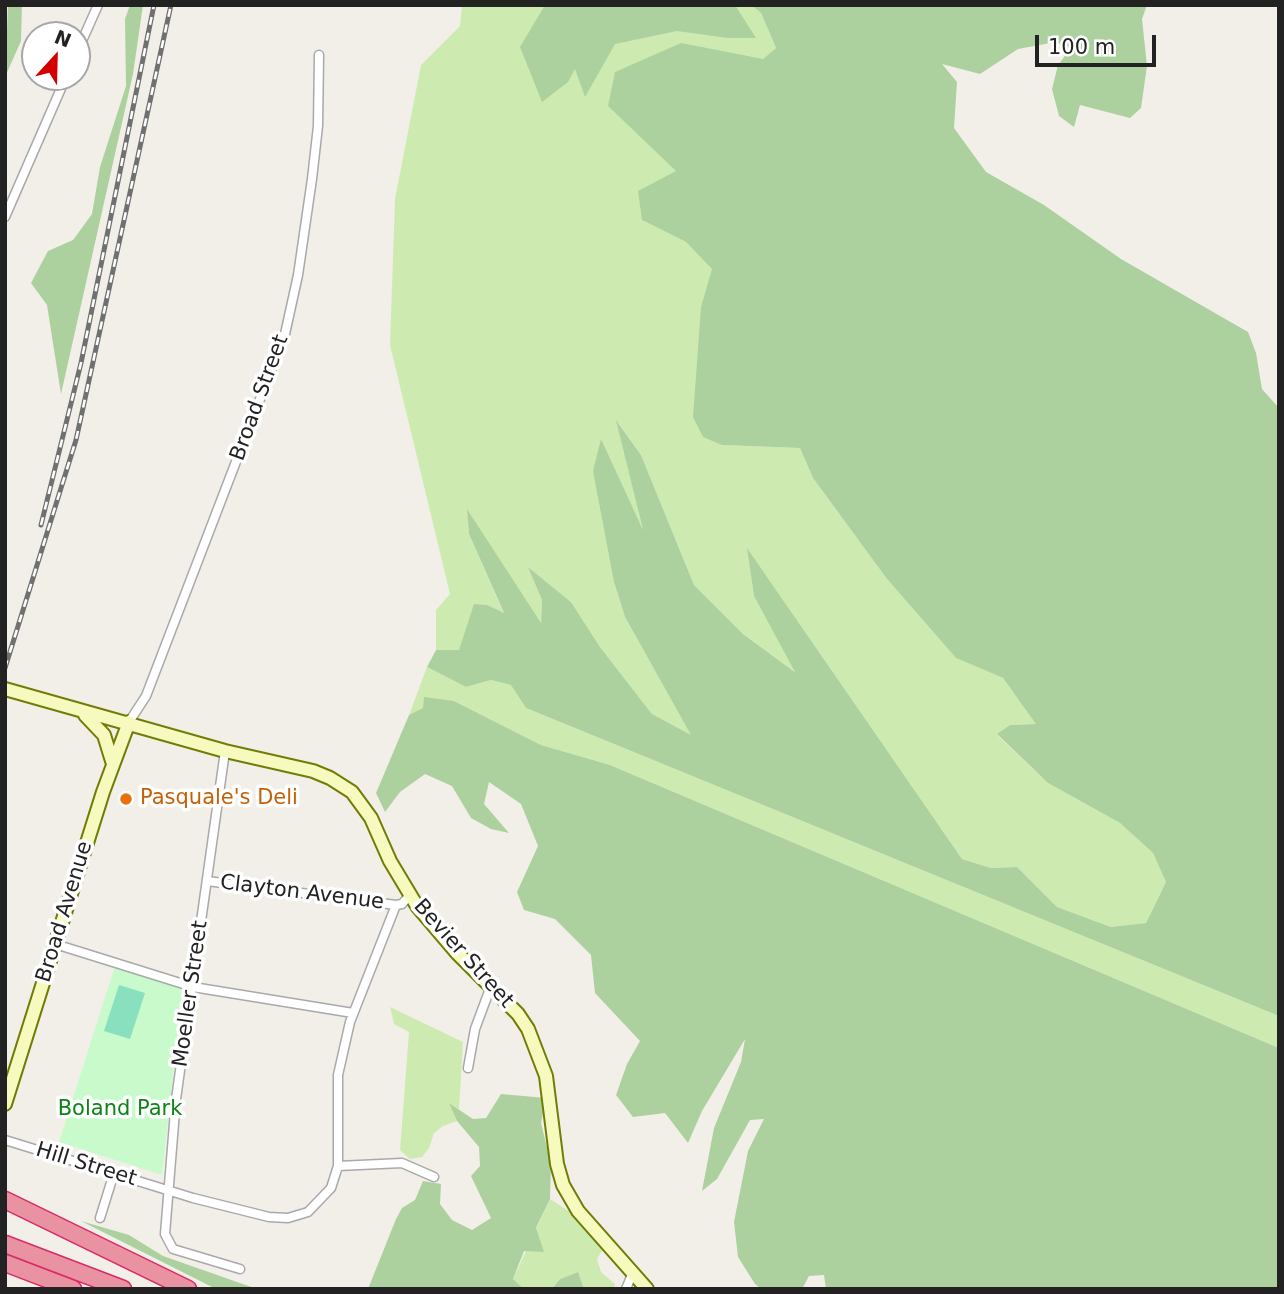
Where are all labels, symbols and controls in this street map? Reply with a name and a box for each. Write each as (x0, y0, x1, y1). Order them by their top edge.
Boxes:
north arrow (21, 21, 91, 91)
scale bar (1039, 21, 1160, 65)
text: N (52, 25, 75, 52)
text: 100 m (1048, 35, 1115, 59)
street label: Broad Street (226, 332, 294, 464)
place label: Pasquale's Deli (140, 786, 298, 812)
marker: Pasquale's Deli (118, 791, 134, 807)
street label: Broad Avenue (32, 838, 98, 986)
street label: Clayton Avenue (219, 870, 385, 916)
street label: Bevier Street (408, 894, 518, 1014)
street label: Moeller Street (168, 919, 214, 1069)
park label: Boland Park (58, 1097, 182, 1123)
street label: Hill Street (33, 1138, 139, 1192)

